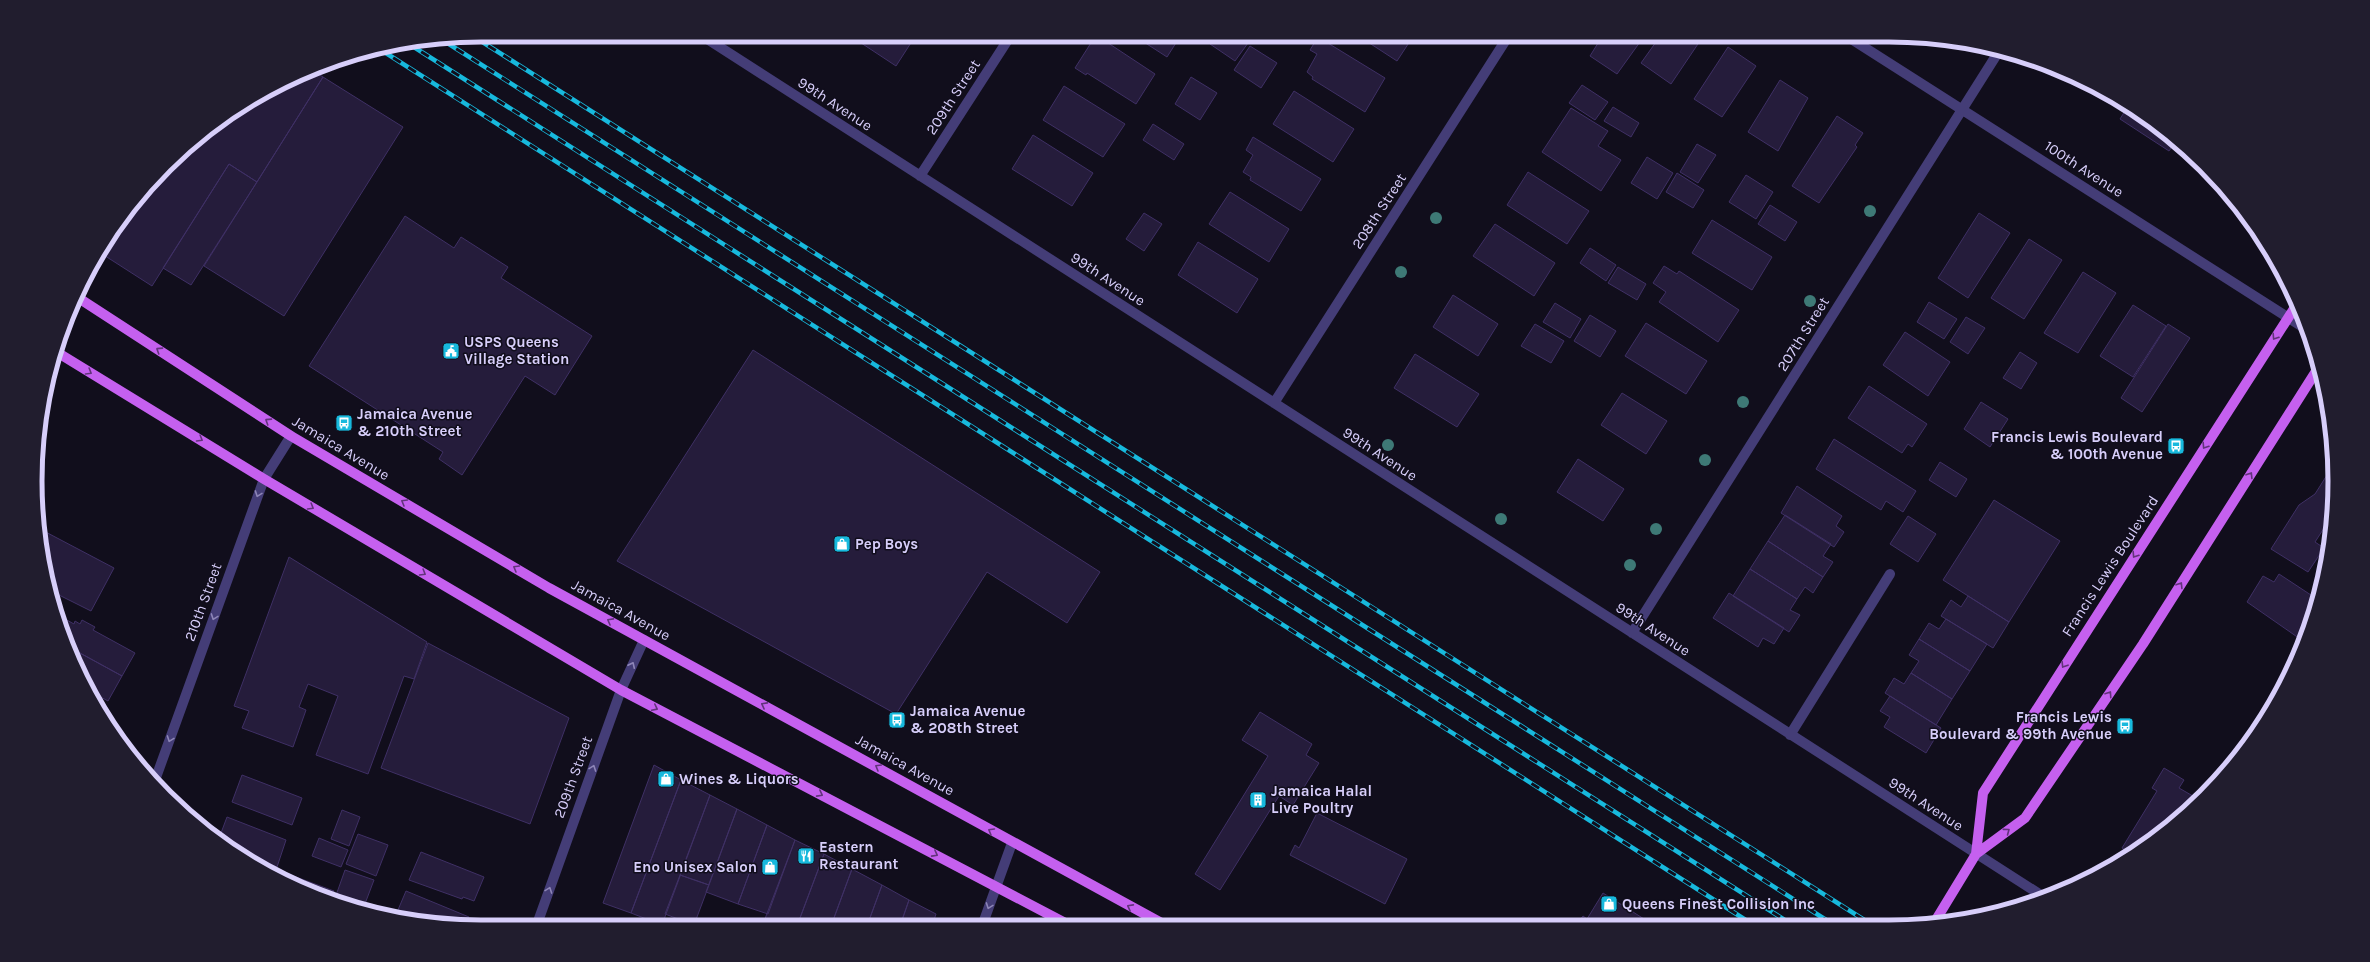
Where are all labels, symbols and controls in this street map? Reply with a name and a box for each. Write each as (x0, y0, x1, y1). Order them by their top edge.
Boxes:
street label: 209th Street (922, 56, 984, 138)
street label: 99th Avenue (794, 73, 876, 135)
street label: 100th Avenue (2041, 137, 2127, 201)
street label: 208th Street (1348, 170, 1410, 252)
street label: 99th Avenue (1067, 248, 1149, 310)
street label: 207th Street (1773, 293, 1833, 374)
one-way arrow (2273, 332, 2280, 339)
place label: USPS Queens Village Station (464, 333, 569, 368)
public building icon: USPS Queens Village Station (441, 341, 461, 361)
one-way arrow (156, 347, 163, 355)
one-way arrow (85, 367, 92, 374)
place label: Jamaica Avenue & 210th Street (357, 405, 472, 440)
street label: Jamaica Avenue (289, 412, 393, 484)
bus stop icon: Jamaica Avenue & 210th Street (334, 413, 354, 433)
one-way arrow (265, 418, 272, 426)
street label: 99th Avenue (1339, 423, 1421, 485)
place label: Francis Lewis Boulevard & 100th Avenue (1991, 428, 2163, 463)
one-way arrow (196, 435, 203, 442)
bus stop icon: Francis Lewis Boulevard & 100th Avenue (2166, 436, 2186, 456)
one-way arrow (2202, 442, 2210, 449)
one-way arrow (2245, 472, 2253, 479)
one-way arrow (255, 491, 263, 498)
street label: Francis Lewis Boulevard (2058, 492, 2162, 640)
one-way arrow (400, 500, 408, 507)
one-way arrow (307, 502, 314, 509)
shop icon: Pep Boys (832, 534, 852, 554)
place label: Pep Boys (855, 535, 918, 553)
one-way arrow (2132, 551, 2139, 558)
street label: 210th Street (181, 560, 226, 644)
one-way arrow (513, 565, 520, 573)
one-way arrow (419, 568, 426, 575)
street label: Jamaica Avenue (569, 575, 673, 645)
one-way arrow (2175, 582, 2183, 589)
street label: 99th Avenue (1612, 598, 1694, 660)
one-way arrow (210, 613, 219, 620)
one-way arrow (606, 618, 614, 626)
one-way arrow (2062, 660, 2069, 667)
one-way arrow (627, 662, 635, 669)
one-way arrow (2104, 691, 2112, 698)
one-way arrow (761, 702, 768, 710)
place label: Jamaica Avenue & 208th Street (910, 702, 1025, 737)
one-way arrow (651, 703, 659, 711)
place label: Francis Lewis Boulevard & 99th Avenue (1929, 708, 2112, 743)
bus stop icon: Jamaica Avenue & 208th Street (887, 710, 907, 730)
bus stop icon: Francis Lewis Boulevard & 99th Avenue (2115, 716, 2135, 736)
street label: Jamaica Avenue (853, 730, 957, 800)
street label: 209th Street (550, 733, 596, 820)
one-way arrow (166, 735, 174, 742)
one-way arrow (588, 764, 596, 771)
one-way arrow (875, 765, 882, 772)
shop icon: Wines & Liquors (656, 769, 676, 789)
place label: Wines & Liquors (679, 770, 799, 788)
street label: 99th Avenue (1885, 773, 1967, 835)
place label: Jamaica Halal Live Poultry (1271, 782, 1372, 817)
one-way arrow (816, 789, 823, 797)
building icon: Jamaica Halal Live Poultry (1248, 790, 1268, 810)
one-way arrow (988, 829, 995, 836)
one-way arrow (2003, 829, 2010, 836)
place label: Eastern Restaurant (819, 838, 899, 873)
restaurant icon: Eastern Restaurant (796, 846, 816, 866)
one-way arrow (931, 850, 939, 857)
shop icon: Eno Unisex Salon (760, 857, 780, 877)
place label: Eno Unisex Salon (633, 858, 757, 876)
one-way arrow (544, 887, 553, 894)
shop icon: Queens Finest Collision Inc (1599, 894, 1619, 914)
place label: Queens Finest Collision Inc (1622, 895, 1815, 913)
one-way arrow (985, 903, 994, 910)
one-way arrow (1127, 904, 1134, 911)

